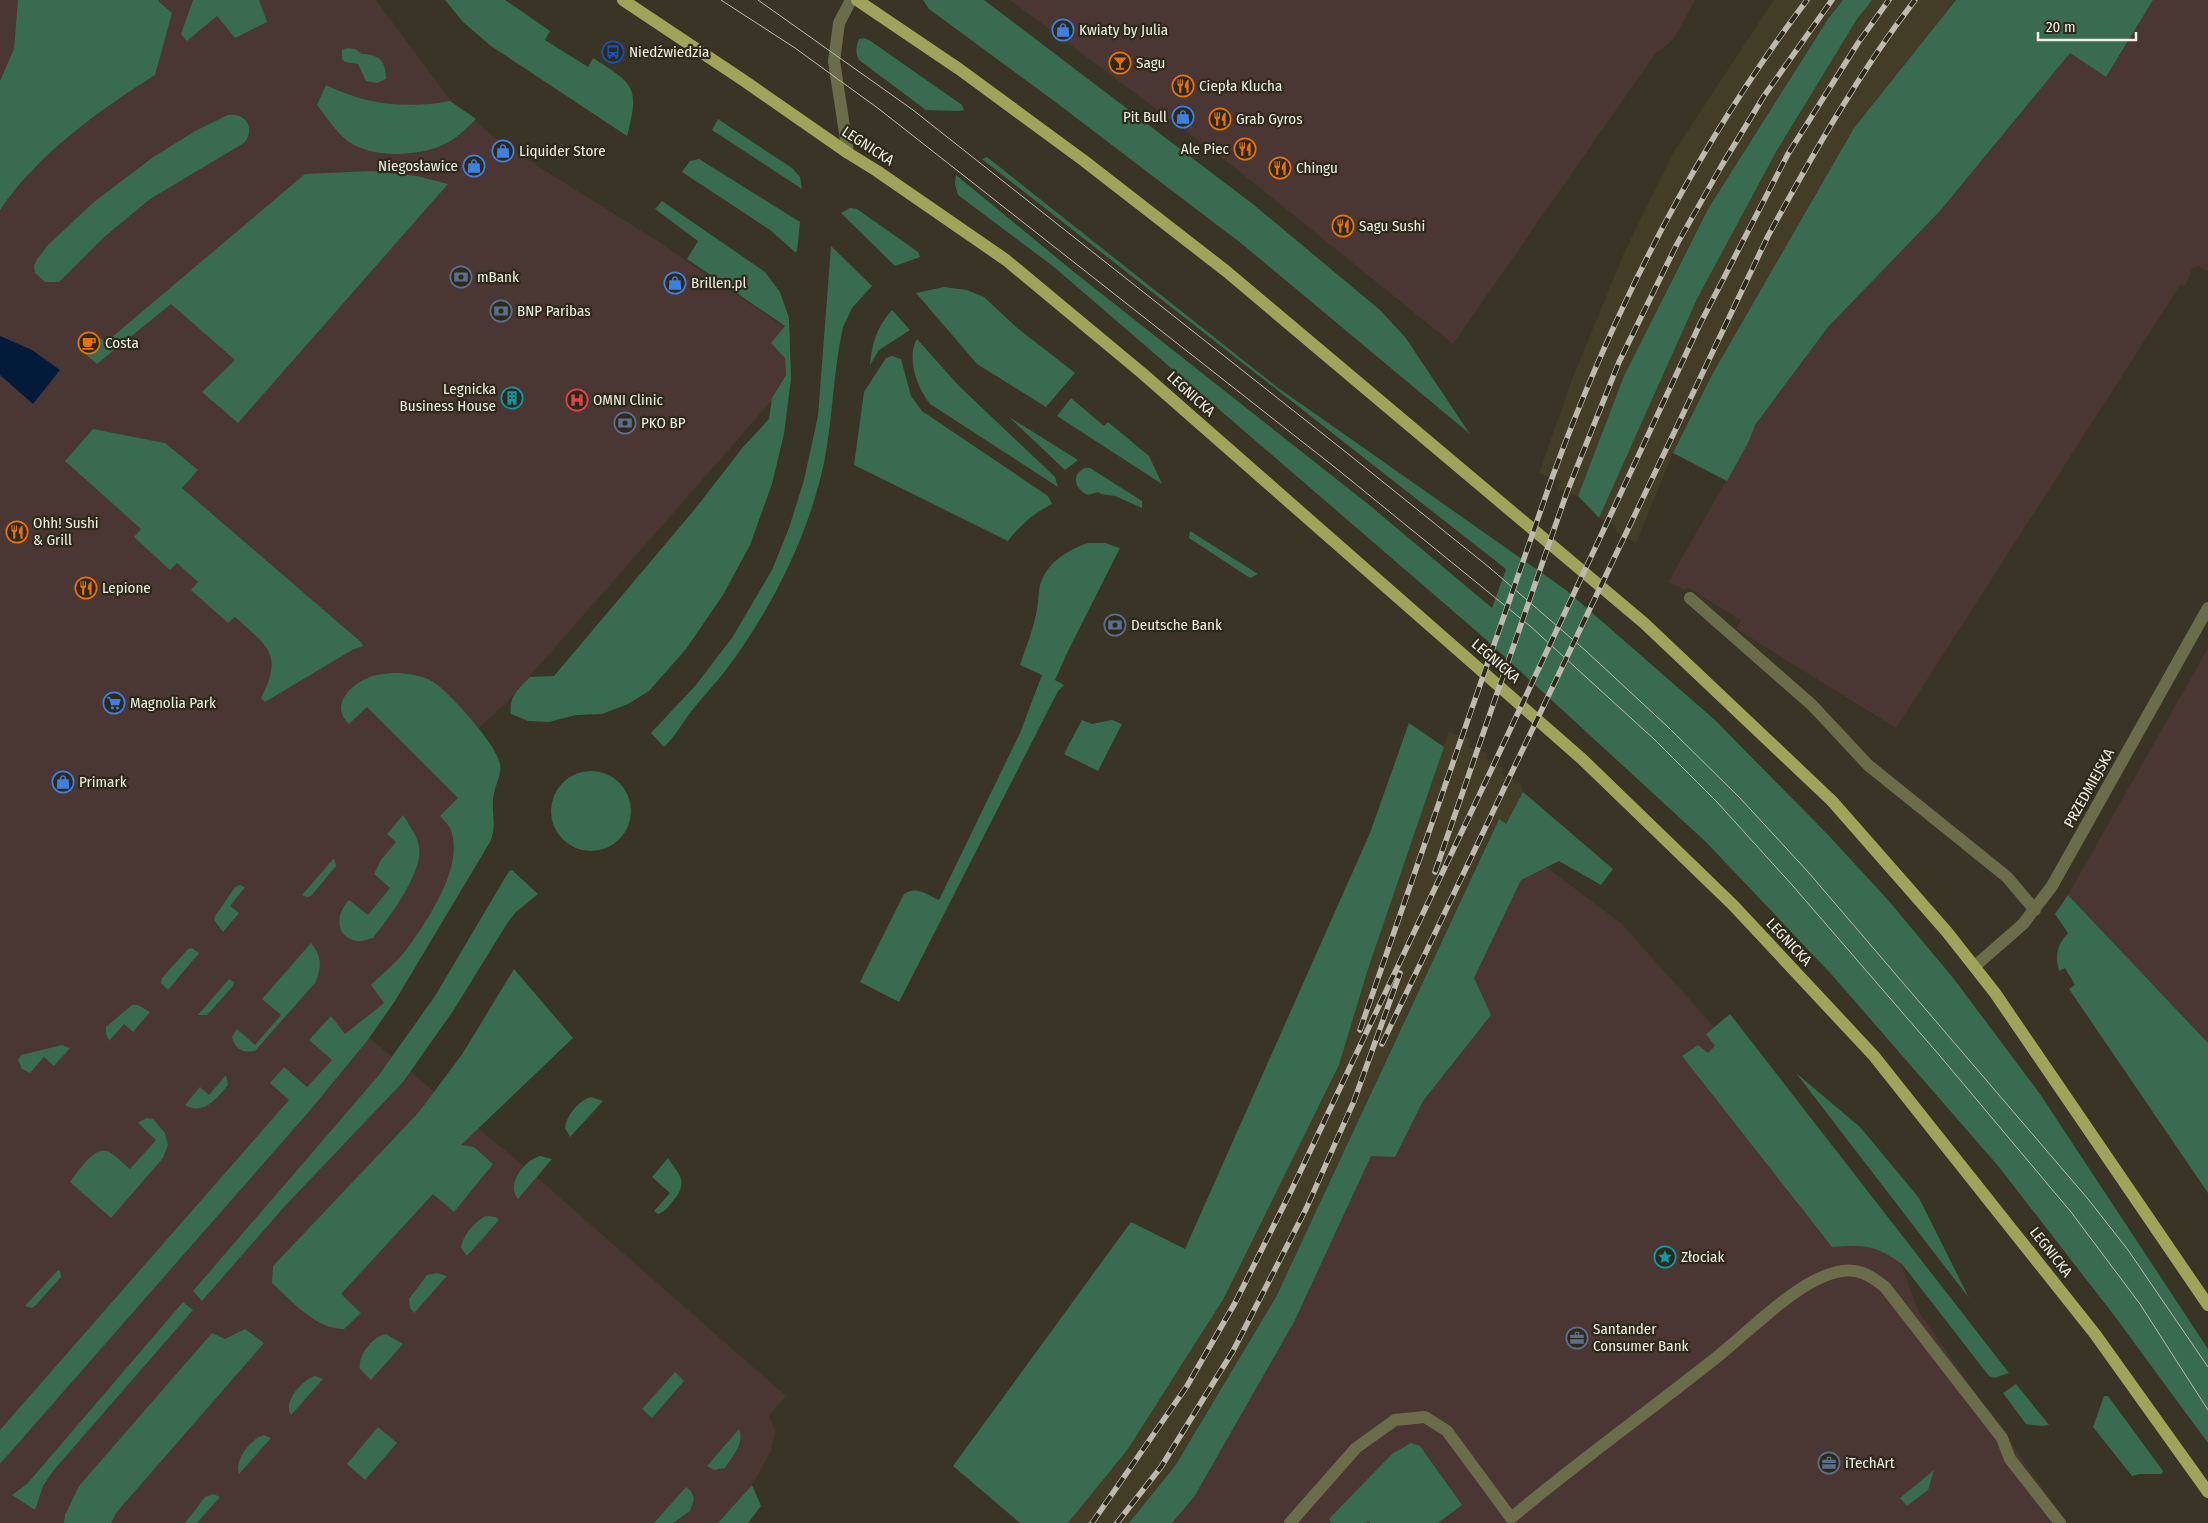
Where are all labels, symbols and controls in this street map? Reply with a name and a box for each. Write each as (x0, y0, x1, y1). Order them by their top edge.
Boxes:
scale bar (2038, 10, 2136, 42)
shop icon: Kwiaty by Julia (1051, 18, 1075, 42)
text: 20 m (2046, 18, 2076, 36)
place label: Kwiaty by Julia (1079, 21, 1168, 39)
bus stop icon: Niedźwiedzia (601, 40, 625, 64)
place label: Niedźwiedzia (629, 43, 709, 61)
bar icon: Sagu (1108, 51, 1132, 75)
place label: Sagu (1136, 54, 1165, 72)
restaurant icon: Ciepła Klucha (1171, 74, 1195, 98)
place label: Ciepła Klucha (1199, 77, 1282, 95)
shop icon: Pit Bull (1171, 105, 1195, 129)
restaurant icon: Grab Gyros (1208, 107, 1232, 131)
place label: Pit Bull (1123, 108, 1167, 126)
place label: Grab Gyros (1236, 110, 1303, 128)
street label: LEGNICKA (839, 122, 898, 170)
restaurant icon: Ale Piec (1233, 137, 1257, 161)
shop icon: Liquider Store (491, 139, 515, 163)
place label: Ale Piec (1181, 140, 1230, 158)
place label: Liquider Store (519, 142, 606, 160)
shop icon: Niegosławice (462, 154, 486, 178)
restaurant icon: Chingu (1268, 156, 1292, 180)
place label: Niegosławice (378, 157, 458, 175)
place label: Chingu (1296, 159, 1338, 177)
restaurant icon: Sagu Sushi (1331, 214, 1355, 238)
place label: Sagu Sushi (1359, 217, 1425, 235)
bank icon: mBank (449, 265, 473, 289)
place label: mBank (477, 268, 519, 286)
shop icon: Brillen.pl (663, 271, 687, 295)
place label: Brillen.pl (691, 274, 747, 292)
bank icon: BNP Paribas (489, 299, 513, 323)
place label: BNP Paribas (517, 302, 591, 320)
cafe icon: Costa (77, 331, 101, 355)
place label: Costa (105, 334, 139, 352)
street label: LEGNICKA (1163, 368, 1219, 420)
place label: Legnicka Business House (400, 380, 496, 415)
building icon: Legnicka Business House (500, 386, 524, 410)
hospital icon: OMNI Clinic (565, 388, 589, 412)
place label: OMNI Clinic (593, 391, 663, 409)
bank icon: PKO BP (613, 411, 637, 435)
place label: PKO BP (641, 414, 686, 432)
place label: Ohh! Sushi & Grill (33, 514, 99, 549)
restaurant icon: Ohh! Sushi & Grill (5, 520, 29, 544)
restaurant icon: Lepione (74, 576, 98, 600)
place label: Lepione (102, 579, 151, 597)
bank icon: Deutsche Bank (1103, 613, 1127, 637)
place label: Deutsche Bank (1131, 616, 1222, 634)
street label: LEGNICKA (1468, 635, 1524, 687)
supermarket icon: Magnolia Park (102, 691, 126, 715)
place label: Magnolia Park (130, 694, 216, 712)
street label: PRZEDMIEJSKA (2060, 745, 2118, 831)
shop icon: Primark (51, 770, 75, 794)
place label: Primark (79, 773, 127, 791)
street label: LEGNICKA (1762, 914, 1816, 970)
street label: LEGNICKA (2026, 1223, 2076, 1281)
place icon: Złociak (1653, 1245, 1677, 1269)
place label: Złociak (1681, 1248, 1724, 1266)
place label: Santander Consumer Bank (1593, 1320, 1689, 1355)
office icon: Santander Consumer Bank (1565, 1326, 1589, 1350)
office icon: iTechArt (1817, 1451, 1841, 1475)
place label: iTechArt (1845, 1454, 1895, 1472)

